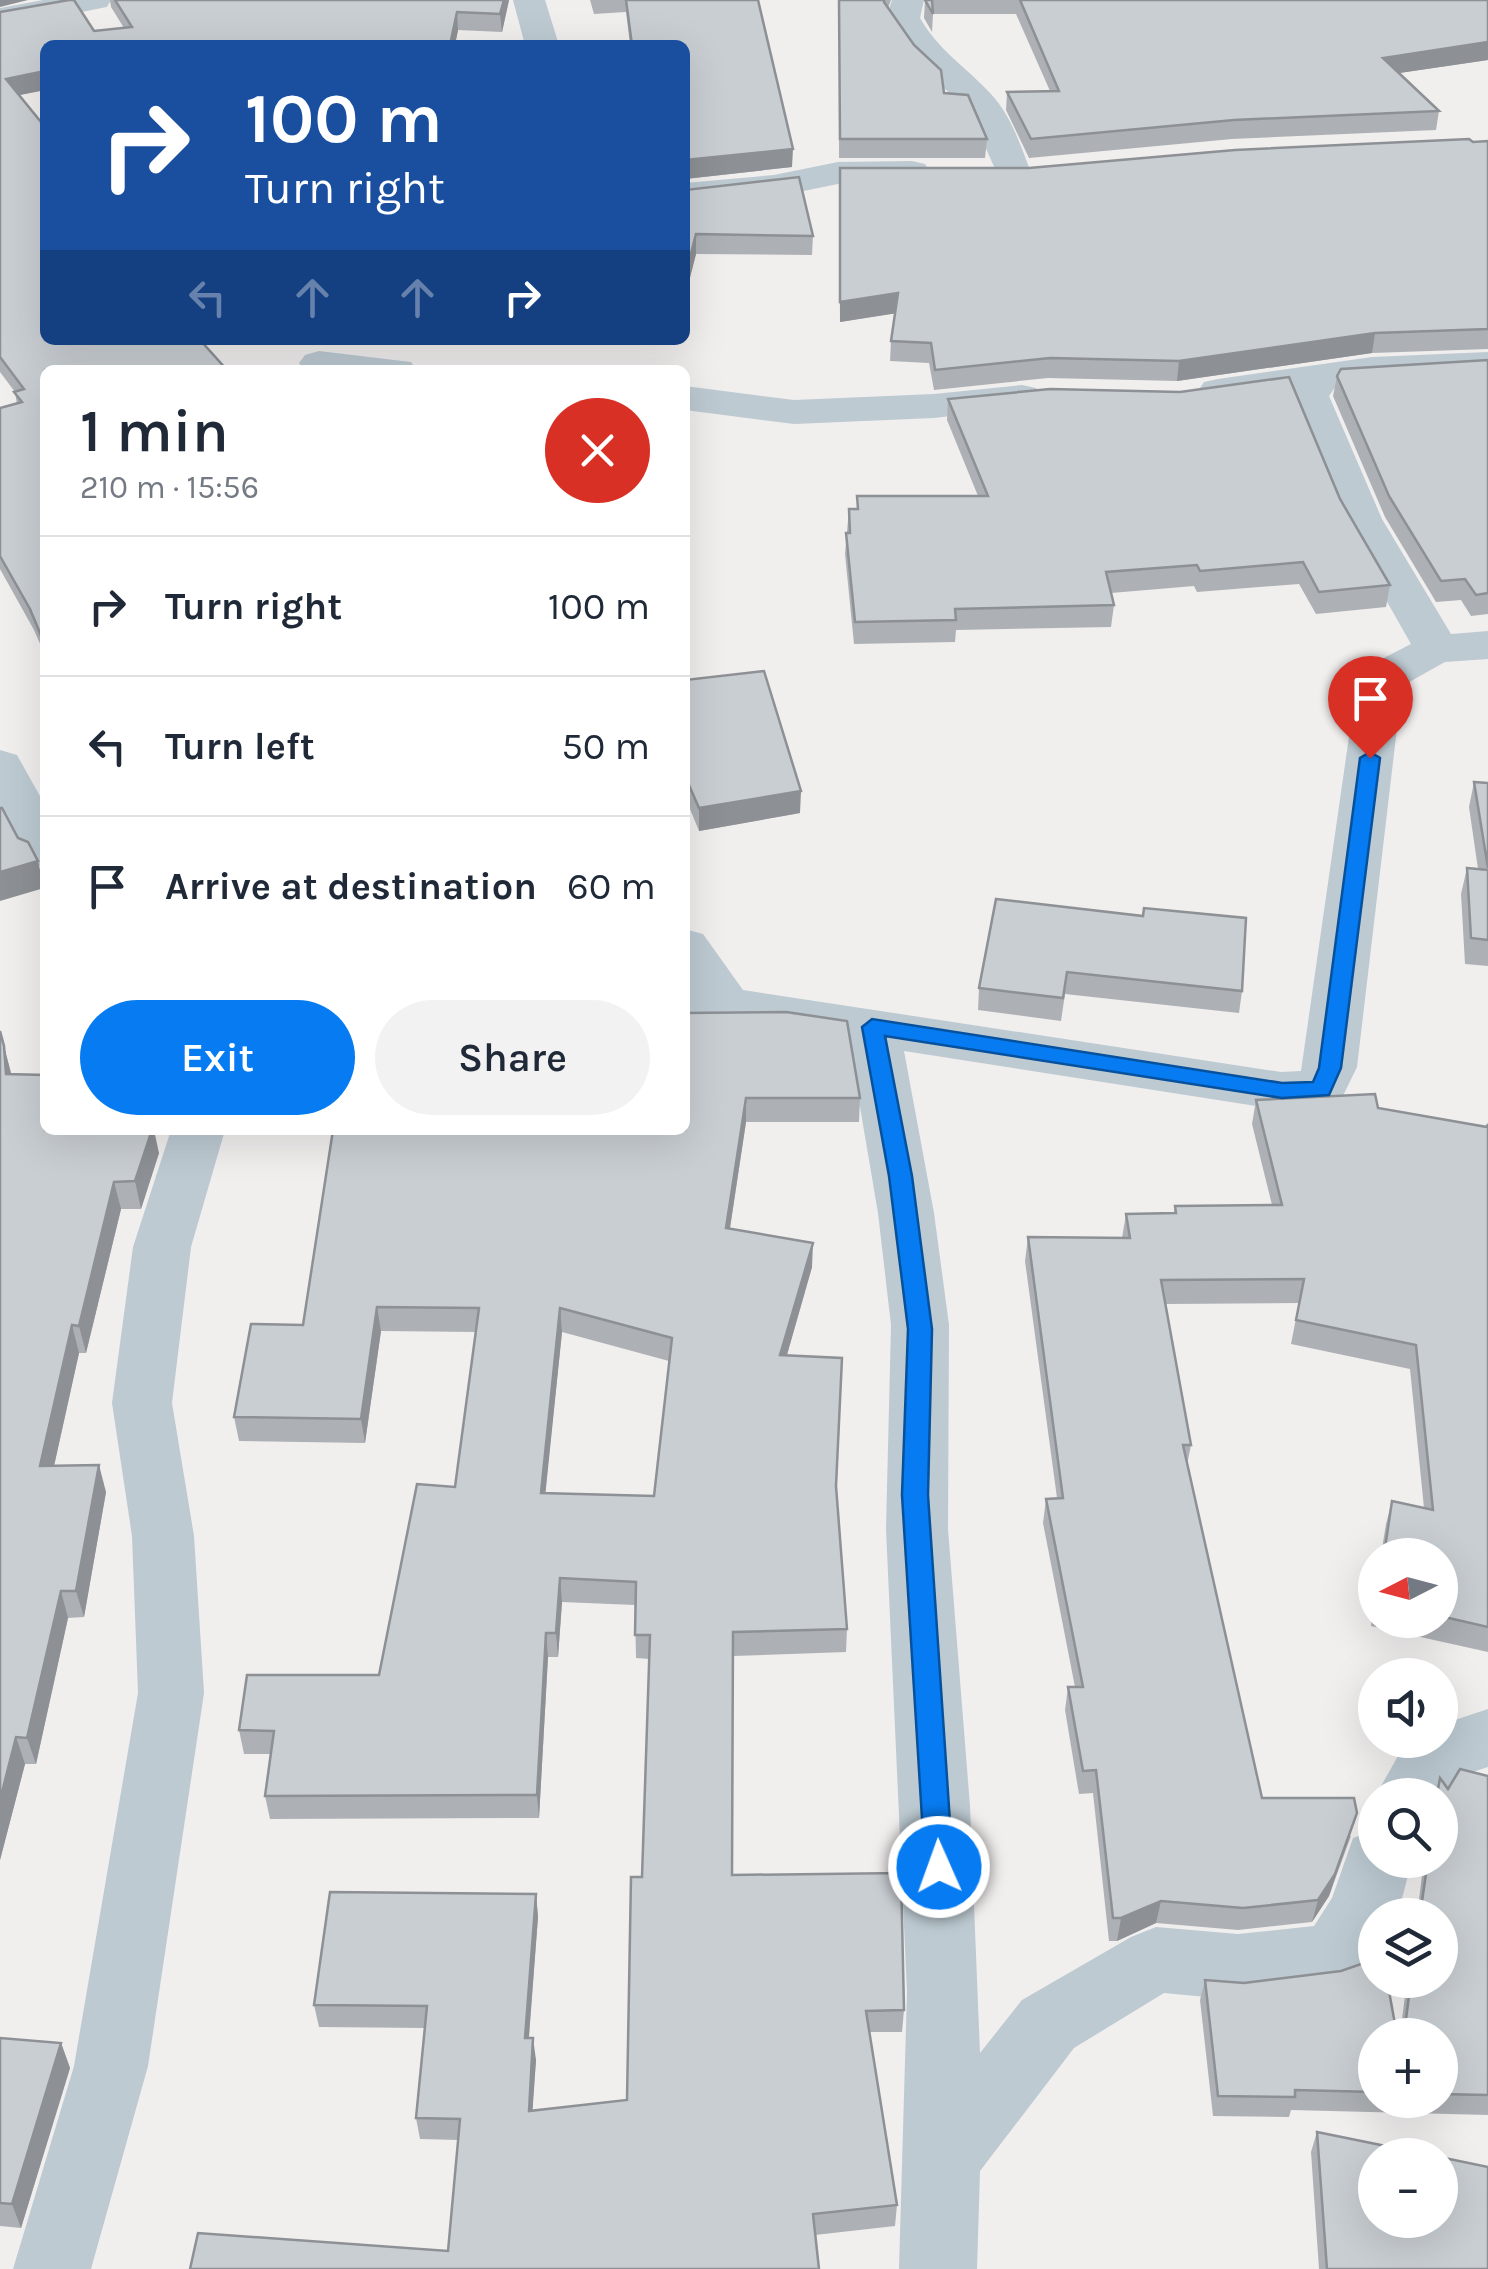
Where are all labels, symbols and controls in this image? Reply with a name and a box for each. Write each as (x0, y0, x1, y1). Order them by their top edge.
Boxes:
text: 100 m (245, 78, 443, 160)
icon: right (80, 80, 210, 210)
text: Turn right (245, 162, 445, 214)
icon: left (180, 270, 235, 325)
icon: ahead (285, 270, 340, 325)
icon: ahead (390, 270, 445, 325)
icon: right (495, 270, 550, 325)
text: 1 min (80, 396, 229, 466)
button: close (545, 398, 650, 503)
text: 210 m · 15:56 (80, 469, 259, 506)
icon: right (80, 579, 135, 634)
text: Turn right (165, 584, 342, 629)
text: 100 m (548, 584, 650, 629)
pin (1328, 656, 1413, 759)
icon: arrive (1343, 671, 1398, 726)
icon: left (80, 719, 135, 774)
text: Turn left (165, 724, 315, 769)
text: 50 m (561, 724, 650, 769)
icon: arrive (80, 859, 135, 914)
text: Arrive at destination (165, 864, 537, 909)
text: 60 m (567, 864, 656, 909)
button: Exit (80, 1000, 355, 1115)
button: Share (375, 1000, 650, 1115)
north arrow (1358, 1538, 1458, 1638)
map controls (1358, 1538, 1458, 2238)
button: sound (1358, 1658, 1458, 1758)
button: search (1358, 1778, 1458, 1878)
position arrow (887, 1815, 991, 1919)
button: layers (1358, 1898, 1458, 1998)
button: + (1358, 2018, 1458, 2118)
button: − (1358, 2138, 1458, 2238)

